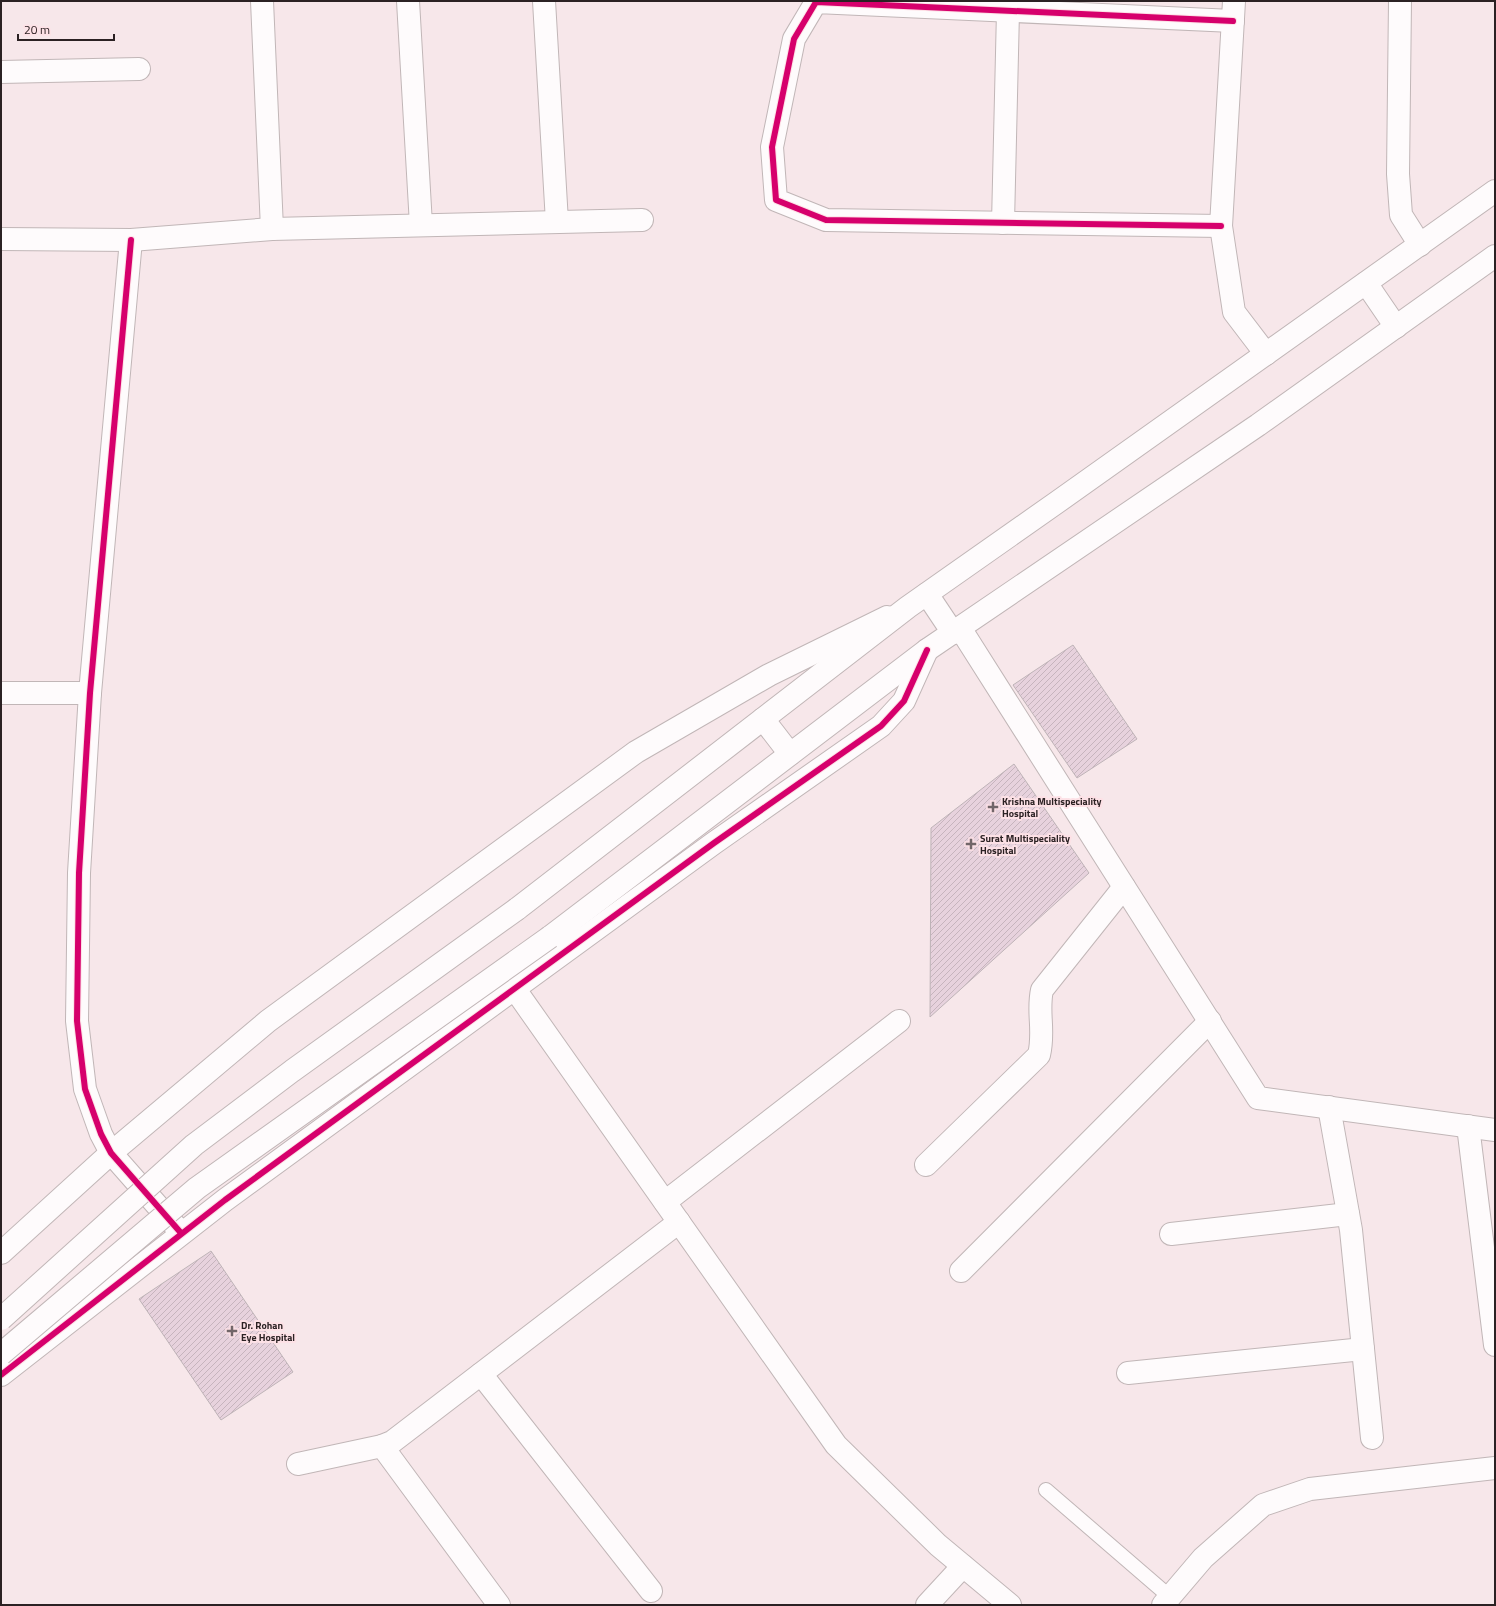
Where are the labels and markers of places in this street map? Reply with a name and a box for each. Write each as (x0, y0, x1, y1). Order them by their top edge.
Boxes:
place label: Krishna Multispeciality Hospital (1002, 794, 1102, 821)
marker: Krishna Multispeciality Hospital (987, 801, 999, 813)
place label: Surat Multispeciality Hospital (980, 831, 1070, 858)
marker: Surat Multispeciality Hospital (965, 838, 977, 850)
place label: Dr. Rohan Eye Hospital (241, 1318, 295, 1345)
marker: Dr. Rohan Eye Hospital (226, 1325, 238, 1337)

